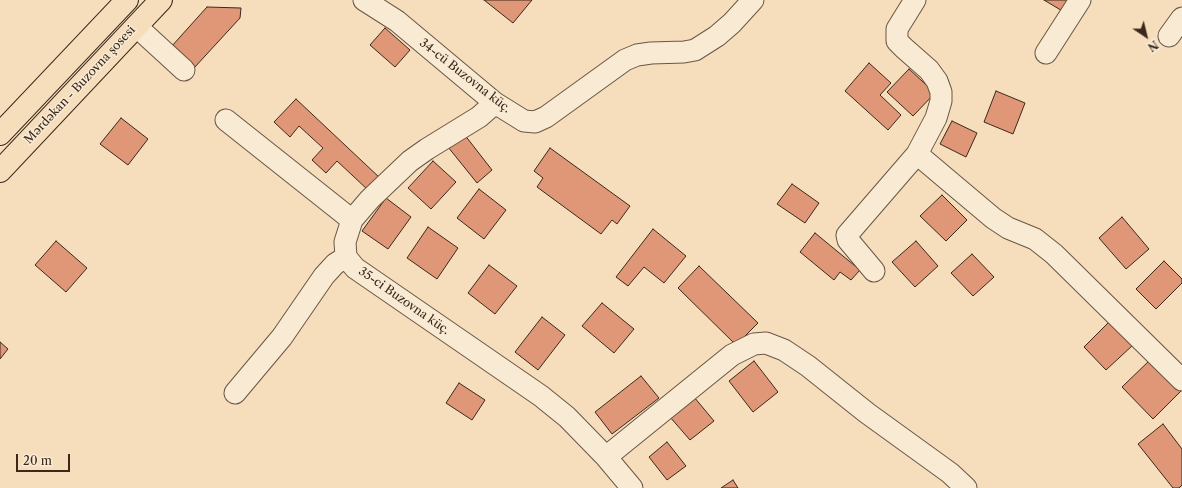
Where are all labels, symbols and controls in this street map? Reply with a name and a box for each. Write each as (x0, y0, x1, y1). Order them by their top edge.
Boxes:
north arrow (1126, 16, 1166, 56)
street label: Mərdəkan - Buzovna şosesi (22, 23, 138, 147)
street label: 34-cü Buzovna küç. (416, 36, 514, 116)
text: N (1145, 37, 1161, 54)
street label: 35-ci Buzovna küç. (356, 264, 452, 338)
scale bar (18, 446, 72, 472)
text: 20 m (23, 453, 52, 468)

